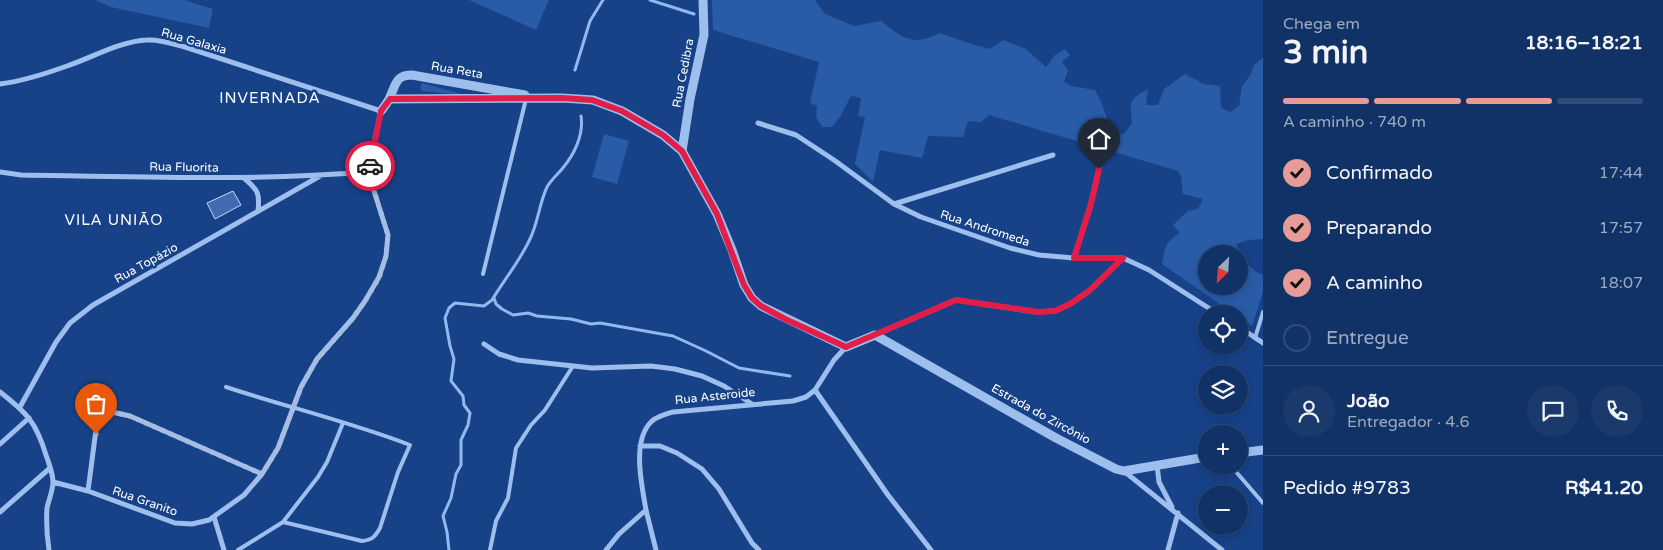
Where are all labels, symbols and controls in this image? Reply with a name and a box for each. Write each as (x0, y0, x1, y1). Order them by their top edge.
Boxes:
text: Chega em (1283, 14, 1360, 34)
street label: Rua Galaxia (160, 25, 228, 57)
text: 18:16–18:21 (1525, 32, 1643, 54)
text: 3 min (1283, 34, 1368, 72)
street label: Rua Cedibra (669, 37, 697, 109)
street label: Rua Reta (430, 59, 484, 81)
district label: INVERNADA (219, 89, 321, 107)
text: A caminho · 740 m (1283, 112, 1426, 132)
pin (1078, 118, 1120, 169)
icon: home (1085, 125, 1113, 153)
courier (345, 141, 395, 191)
icon: car (356, 152, 384, 180)
street label: Rua Fluorita (149, 159, 219, 175)
icon: check (1283, 159, 1311, 187)
text: Confirmado (1326, 162, 1433, 184)
text: 17:44 (1599, 163, 1643, 183)
street label: Rua Andromeda (938, 207, 1032, 249)
district label: VILA UNIÃO (65, 211, 163, 229)
icon: check (1283, 214, 1311, 242)
text: Preparando (1326, 217, 1432, 239)
text: 17:57 (1599, 218, 1643, 238)
street label: Rua Topázio (112, 240, 180, 286)
north arrow (1198, 245, 1248, 295)
map controls (1198, 245, 1248, 535)
icon: check (1283, 269, 1311, 297)
text: A caminho (1326, 272, 1423, 294)
text: 18:07 (1599, 273, 1643, 293)
button: locate (1198, 305, 1248, 355)
text: Entregue (1326, 327, 1409, 349)
button: layers (1198, 365, 1248, 415)
street label: Estrada do Zircônio (989, 381, 1093, 447)
pin (75, 383, 117, 434)
street label: Rua Asteroide (674, 385, 756, 407)
button: person (1283, 385, 1335, 437)
button: chat (1527, 385, 1579, 437)
button: phone (1591, 385, 1643, 437)
icon: bag (82, 390, 110, 418)
text: João (1347, 390, 1390, 412)
text: Entregador · 4.6 (1347, 412, 1469, 432)
button: + (1198, 425, 1248, 475)
text: Pedido #9783 (1283, 477, 1411, 499)
text: R$41.20 (1565, 477, 1643, 499)
street label: Rua Granito (110, 483, 180, 519)
button: − (1198, 485, 1248, 535)

